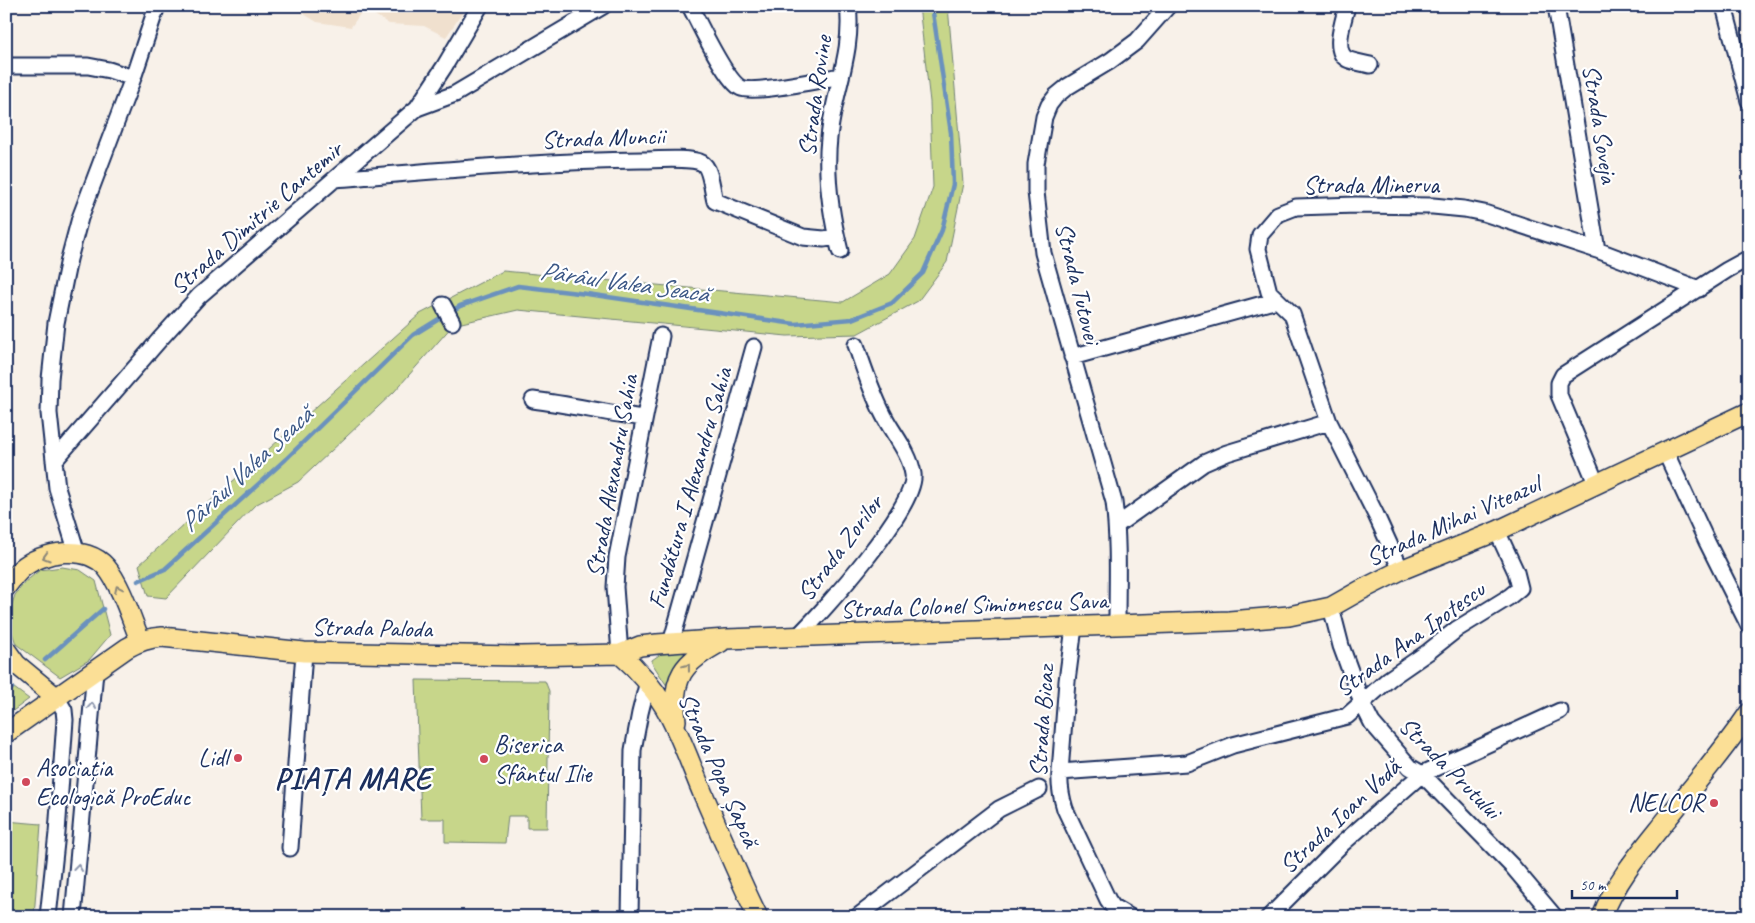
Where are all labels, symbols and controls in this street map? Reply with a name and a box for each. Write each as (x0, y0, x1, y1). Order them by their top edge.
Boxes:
street label: Strada Rovine (791, 32, 840, 158)
street label: Strada Soveja (1575, 63, 1625, 187)
street label: Strada Muncii (541, 120, 669, 156)
street label: Strada Dimitrie Cantemir (163, 132, 351, 302)
street label: Strada Minerva (1303, 169, 1441, 201)
street label: Strada Tutovei (1048, 219, 1109, 350)
water label: Pârâul Valea Seacă (538, 254, 716, 311)
street label: Fundătura I Alexandru Sahia (640, 362, 740, 612)
street label: Strada Alexandru Sahia (578, 370, 646, 580)
water label: Pârâul Valea Seacă (173, 395, 323, 539)
street label: Strada Mihai Viteazul (1361, 466, 1549, 574)
street label: Strada Zorilor (790, 487, 891, 607)
one-way arrow (42, 552, 50, 562)
street label: Strada Ana Ipotescu (1329, 573, 1493, 704)
street label: Strada Colonel Simionescu Sava (840, 584, 1111, 626)
one-way arrow (114, 585, 124, 594)
street label: Strada Paloda (311, 611, 434, 645)
street label: Strada Bicaz (1022, 662, 1062, 778)
one-way arrow (681, 663, 690, 673)
street label: Strada Popa Șapcă (671, 688, 768, 854)
one-way arrow (87, 702, 98, 710)
street label: Strada Prutului (1392, 710, 1510, 828)
place label: Biserica Sfântul Ilie (494, 729, 593, 790)
place label: Lidl (198, 742, 233, 774)
street label: Strada Ioan Vodă (1272, 750, 1409, 881)
place label: Asociația Ecologică ProEduc (36, 752, 191, 813)
marker: Lidl (232, 752, 244, 764)
marker: Biserica Sfântul Ilie (478, 753, 490, 765)
district label: PIAȚA MARE (275, 760, 434, 798)
marker: Asociația Ecologică ProEduc (20, 776, 32, 788)
place label: NELCOR (1628, 787, 1707, 819)
marker: NELCOR (1708, 797, 1720, 809)
one-way arrow (72, 864, 83, 872)
scale bar (1572, 868, 1678, 900)
text: 50 m (1580, 876, 1607, 895)

